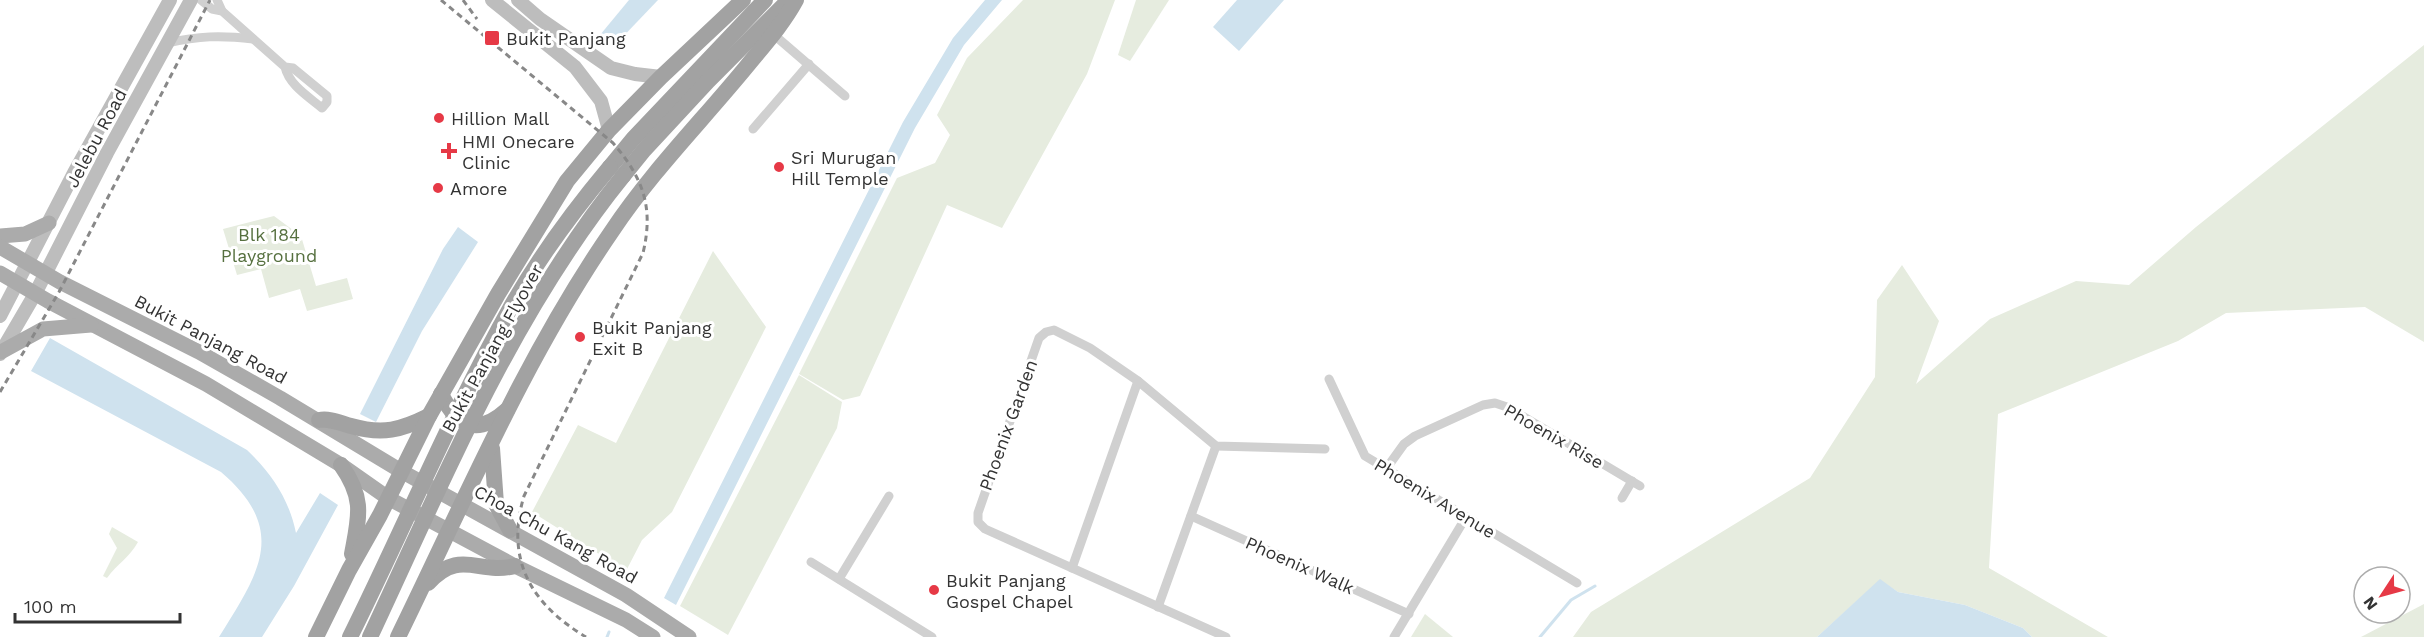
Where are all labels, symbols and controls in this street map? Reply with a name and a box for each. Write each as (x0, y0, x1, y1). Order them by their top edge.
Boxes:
place label: Bukit Panjang (506, 28, 626, 49)
marker: Bukit Panjang (483, 29, 501, 47)
street label: Jelebu Road (61, 85, 131, 191)
place label: Hillion Mall (451, 108, 550, 129)
marker: Hillion Mall (432, 111, 446, 125)
place label: HMI Onecare Clinic (462, 131, 575, 173)
marker: HMI Onecare Clinic (440, 142, 458, 160)
place label: Sri Murugan Hill Temple (791, 147, 896, 189)
marker: Sri Murugan Hill Temple (772, 160, 786, 174)
place label: Amore (450, 178, 507, 199)
marker: Amore (431, 181, 445, 195)
park label: Blk 184 Playground (221, 224, 317, 266)
street label: Bukit Panjang Flyover (437, 260, 547, 436)
street label: Bukit Panjang Road (131, 290, 291, 388)
place label: Bukit Panjang Exit B (592, 317, 712, 359)
marker: Bukit Panjang Exit B (573, 330, 587, 344)
street label: Phoenix Garden (975, 357, 1041, 493)
street label: Phoenix Rise (1501, 399, 1607, 473)
street label: Phoenix Avenue (1371, 454, 1499, 542)
street label: Choa Chu Kang Road (471, 480, 641, 588)
street label: Phoenix Walk (1242, 532, 1358, 598)
north arrow (2352, 565, 2412, 625)
place label: Bukit Panjang Gospel Chapel (946, 570, 1073, 612)
marker: Bukit Panjang Gospel Chapel (927, 583, 941, 597)
scale bar (15, 586, 180, 624)
text: N (2359, 593, 2381, 614)
text: 100 m (24, 596, 77, 617)

